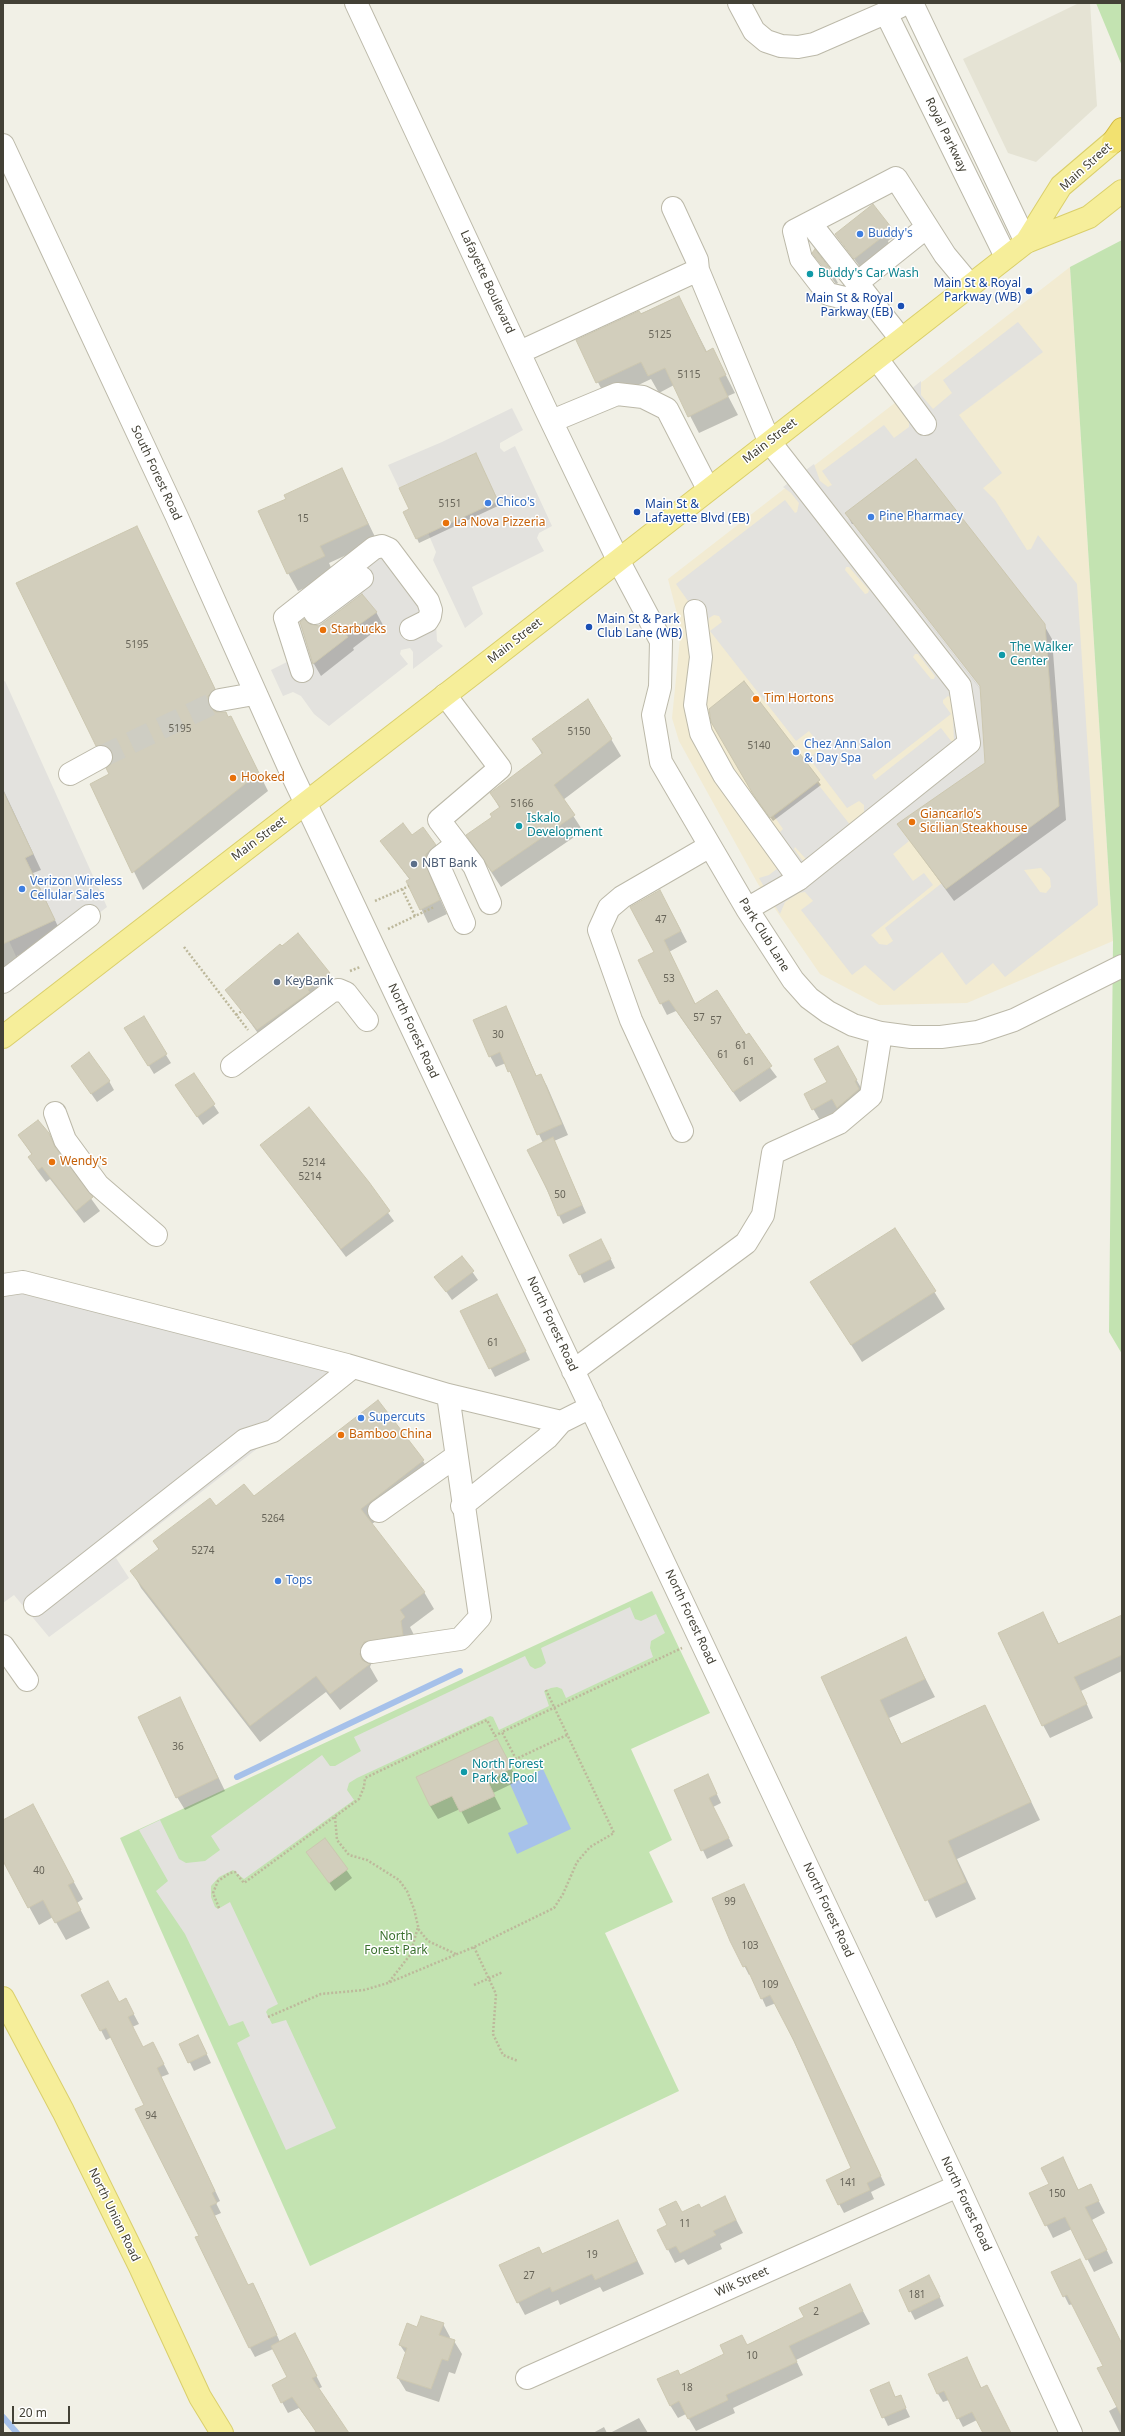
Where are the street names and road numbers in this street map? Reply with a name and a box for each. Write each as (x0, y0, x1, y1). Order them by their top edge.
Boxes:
street label: Royal Parkway (922, 95, 970, 175)
street label: Main Street (1057, 140, 1115, 194)
street label: Lafayette Boulevard (457, 228, 517, 336)
street label: Main Street (740, 415, 800, 467)
street label: South Forest Road (128, 423, 184, 523)
street label: Main Street (485, 615, 545, 667)
street label: Main Street (229, 814, 289, 864)
street label: Park Club Lane (736, 895, 792, 975)
street label: North Forest Road (385, 981, 441, 1081)
street label: North Forest Road (524, 1274, 580, 1374)
street label: North Forest Road (662, 1567, 718, 1667)
street label: North Forest Road (800, 1860, 856, 1960)
street label: North Forest Road (938, 2154, 994, 2254)
street label: North Union Road (85, 2166, 143, 2264)
street label: Wik Street (713, 2264, 771, 2300)

